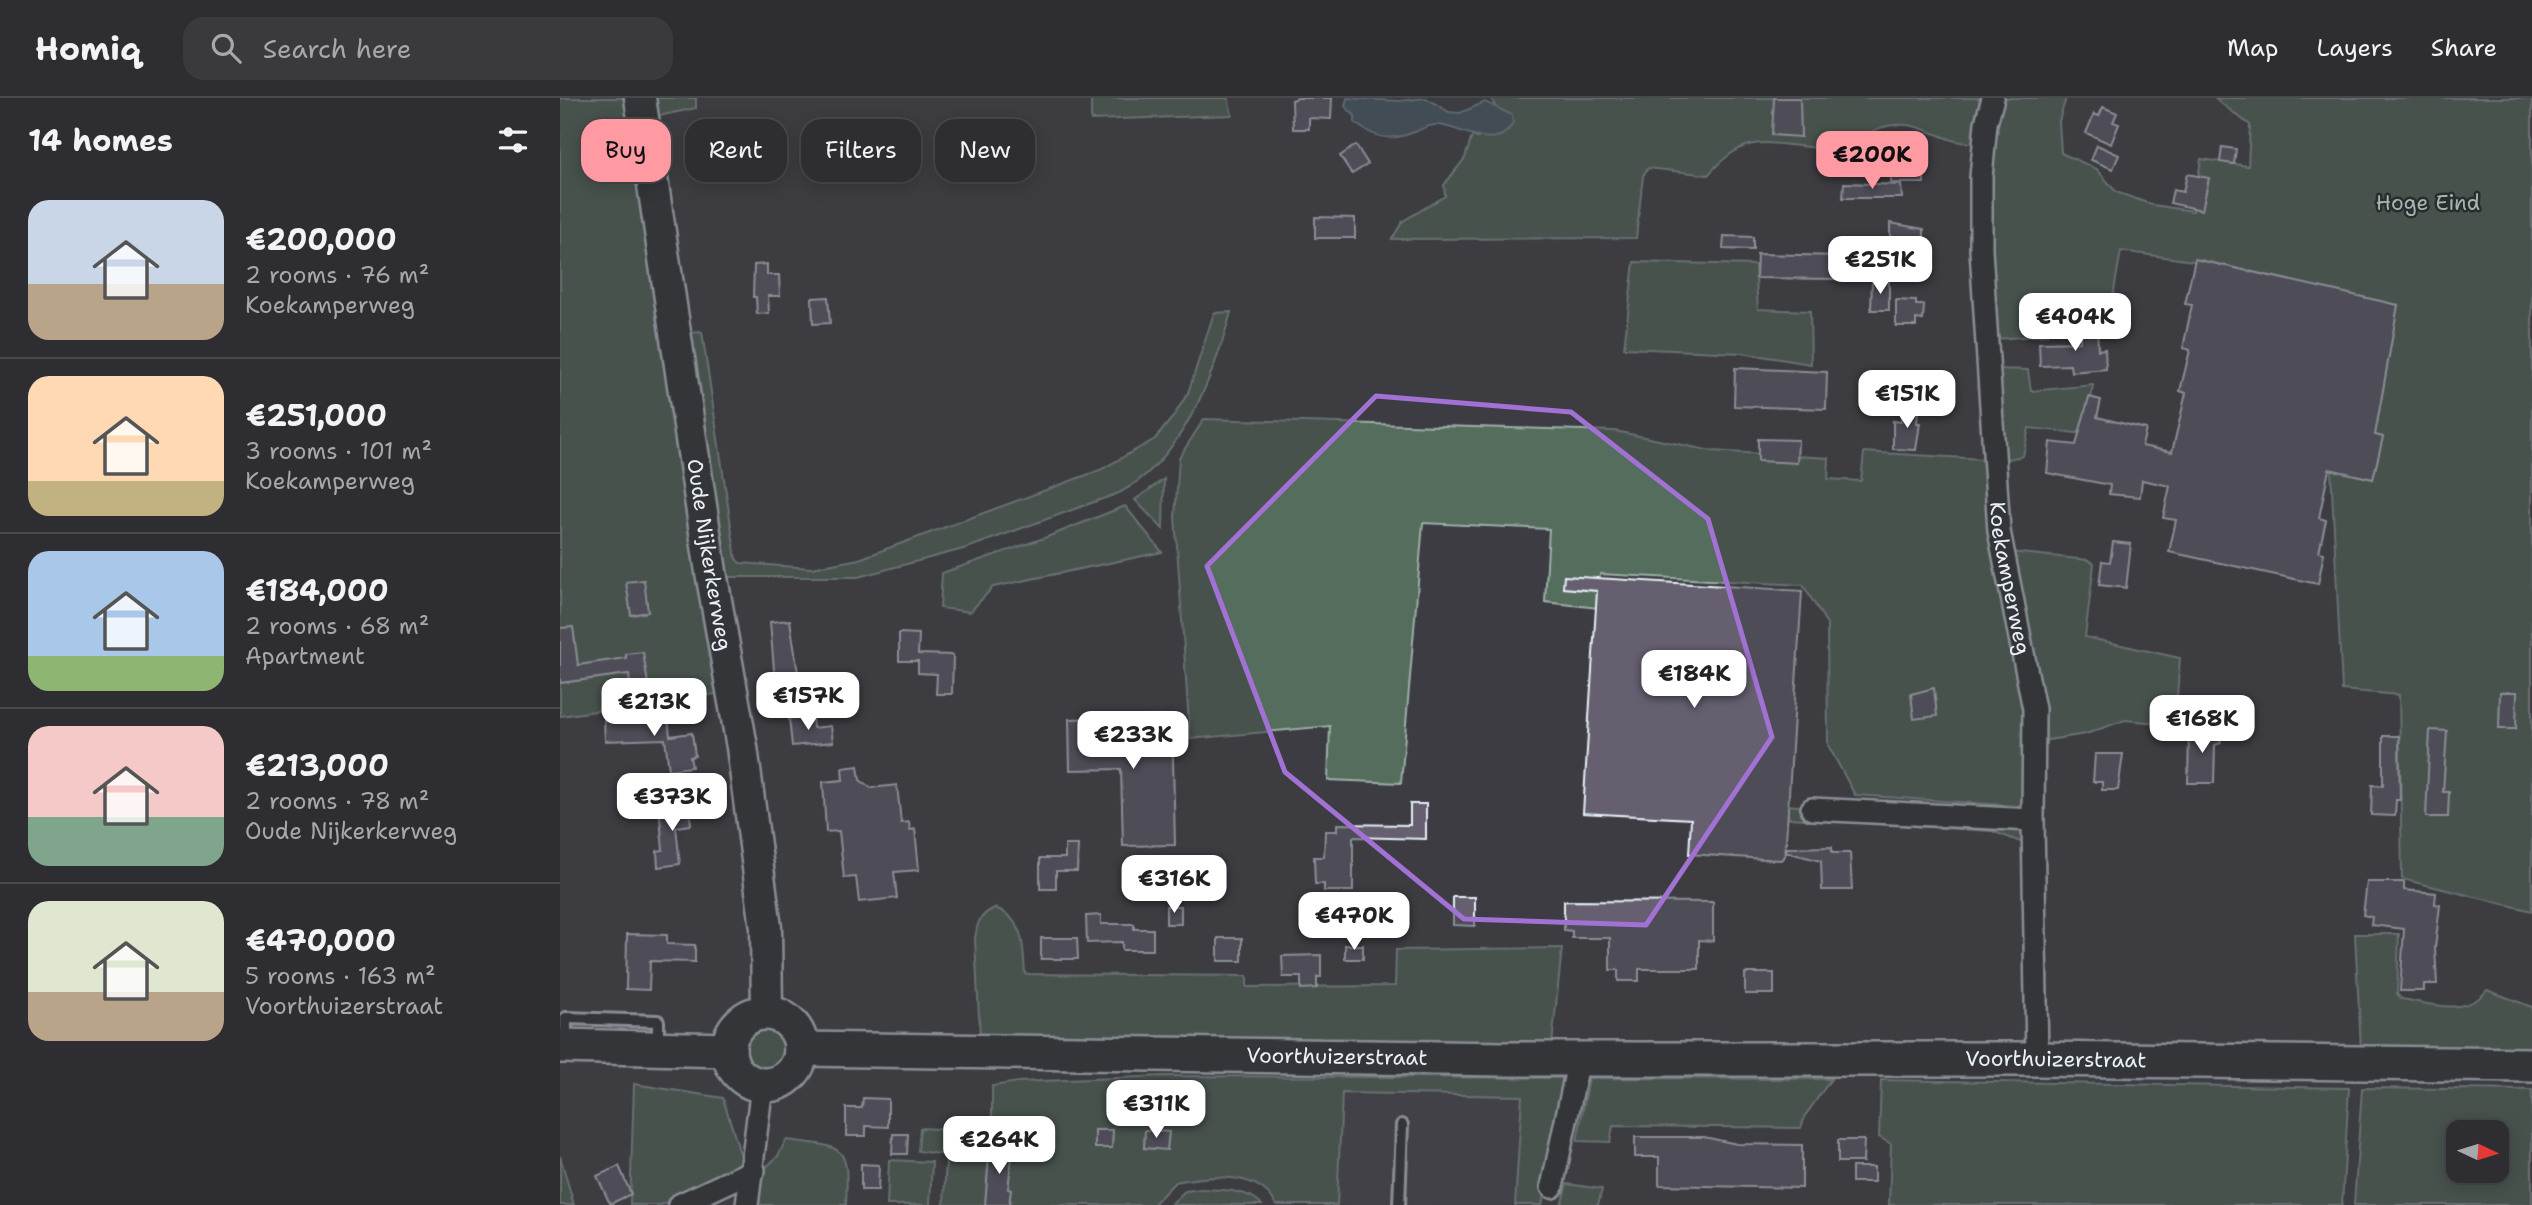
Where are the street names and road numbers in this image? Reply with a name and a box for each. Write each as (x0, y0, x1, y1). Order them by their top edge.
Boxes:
street label: Oude Nijkerkerweg (680, 457, 739, 653)
street label: Koekamperweg (1983, 501, 2037, 657)
street label: Voorthuizerstraat (1246, 1041, 1428, 1072)
street label: Voorthuizerstraat (1965, 1045, 2147, 1074)

